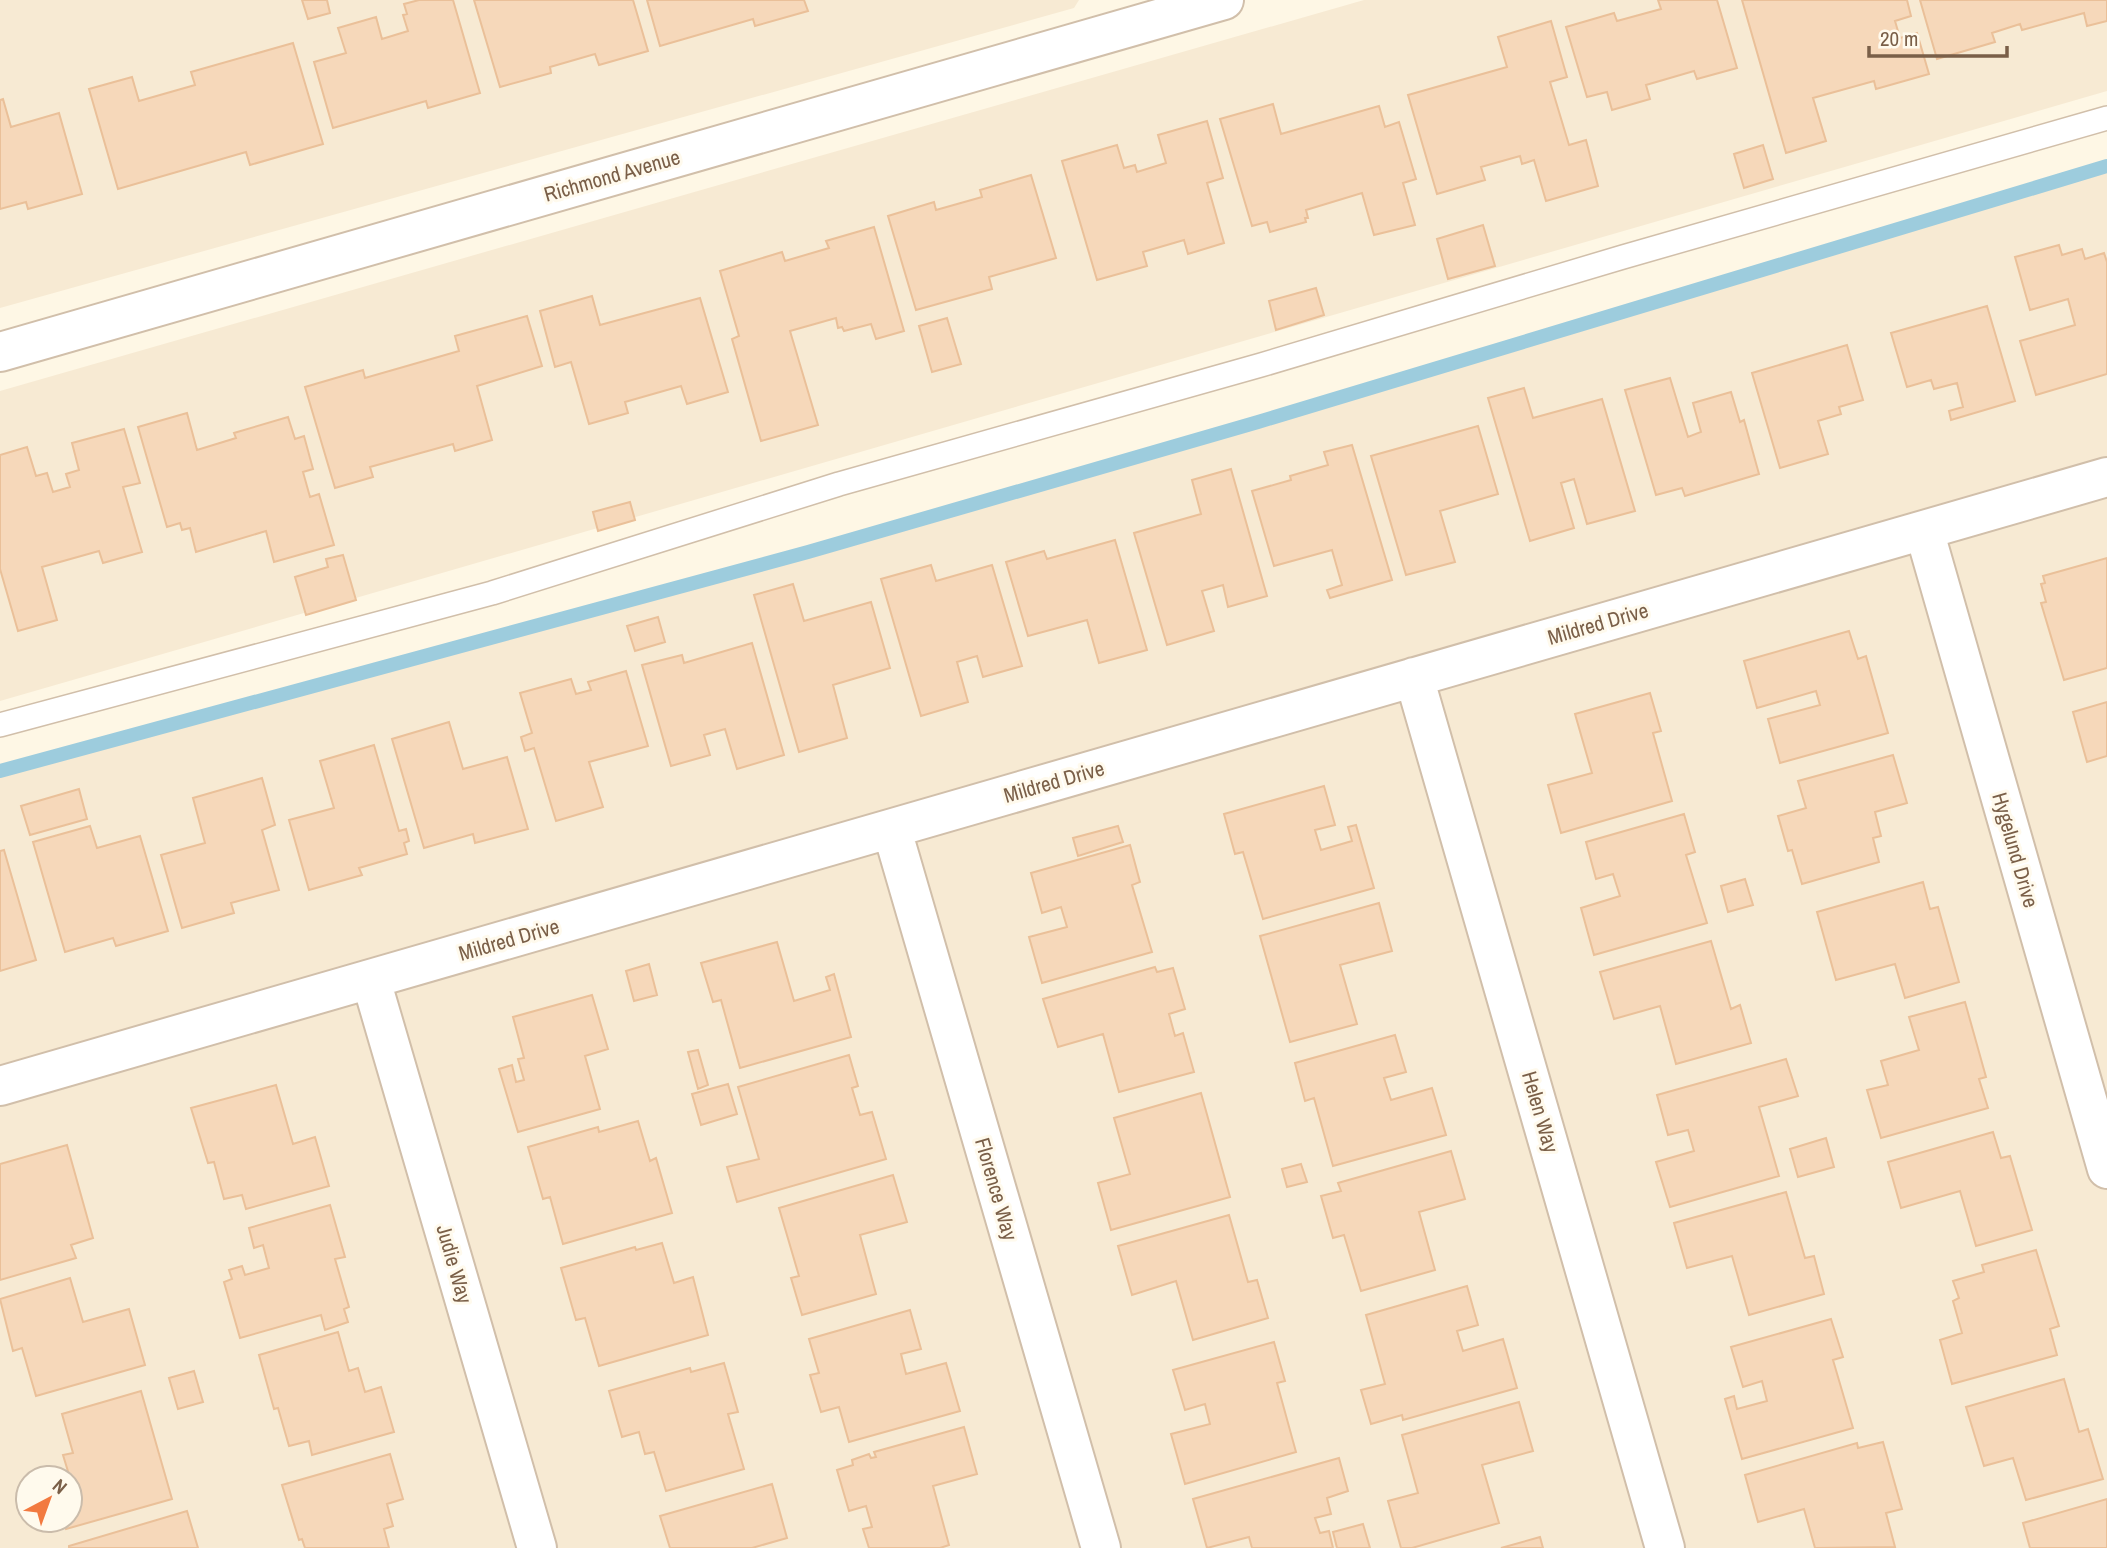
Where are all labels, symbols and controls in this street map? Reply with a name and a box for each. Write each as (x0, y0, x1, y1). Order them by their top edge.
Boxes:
scale bar (1869, 14, 2007, 58)
text: 20 m (1880, 24, 1918, 53)
street label: Richmond Avenue (540, 142, 683, 209)
street label: Mildred Drive (1544, 595, 1652, 652)
street label: Mildred Drive (1000, 753, 1108, 810)
street label: Hygelund Drive (1985, 789, 2046, 911)
street label: Mildred Drive (455, 911, 563, 968)
street label: Helen Way (1515, 1068, 1566, 1156)
street label: Florence Way (968, 1134, 1025, 1244)
street label: Judie Way (429, 1221, 480, 1307)
north arrow (14, 1464, 84, 1534)
text: N (47, 1473, 73, 1500)

